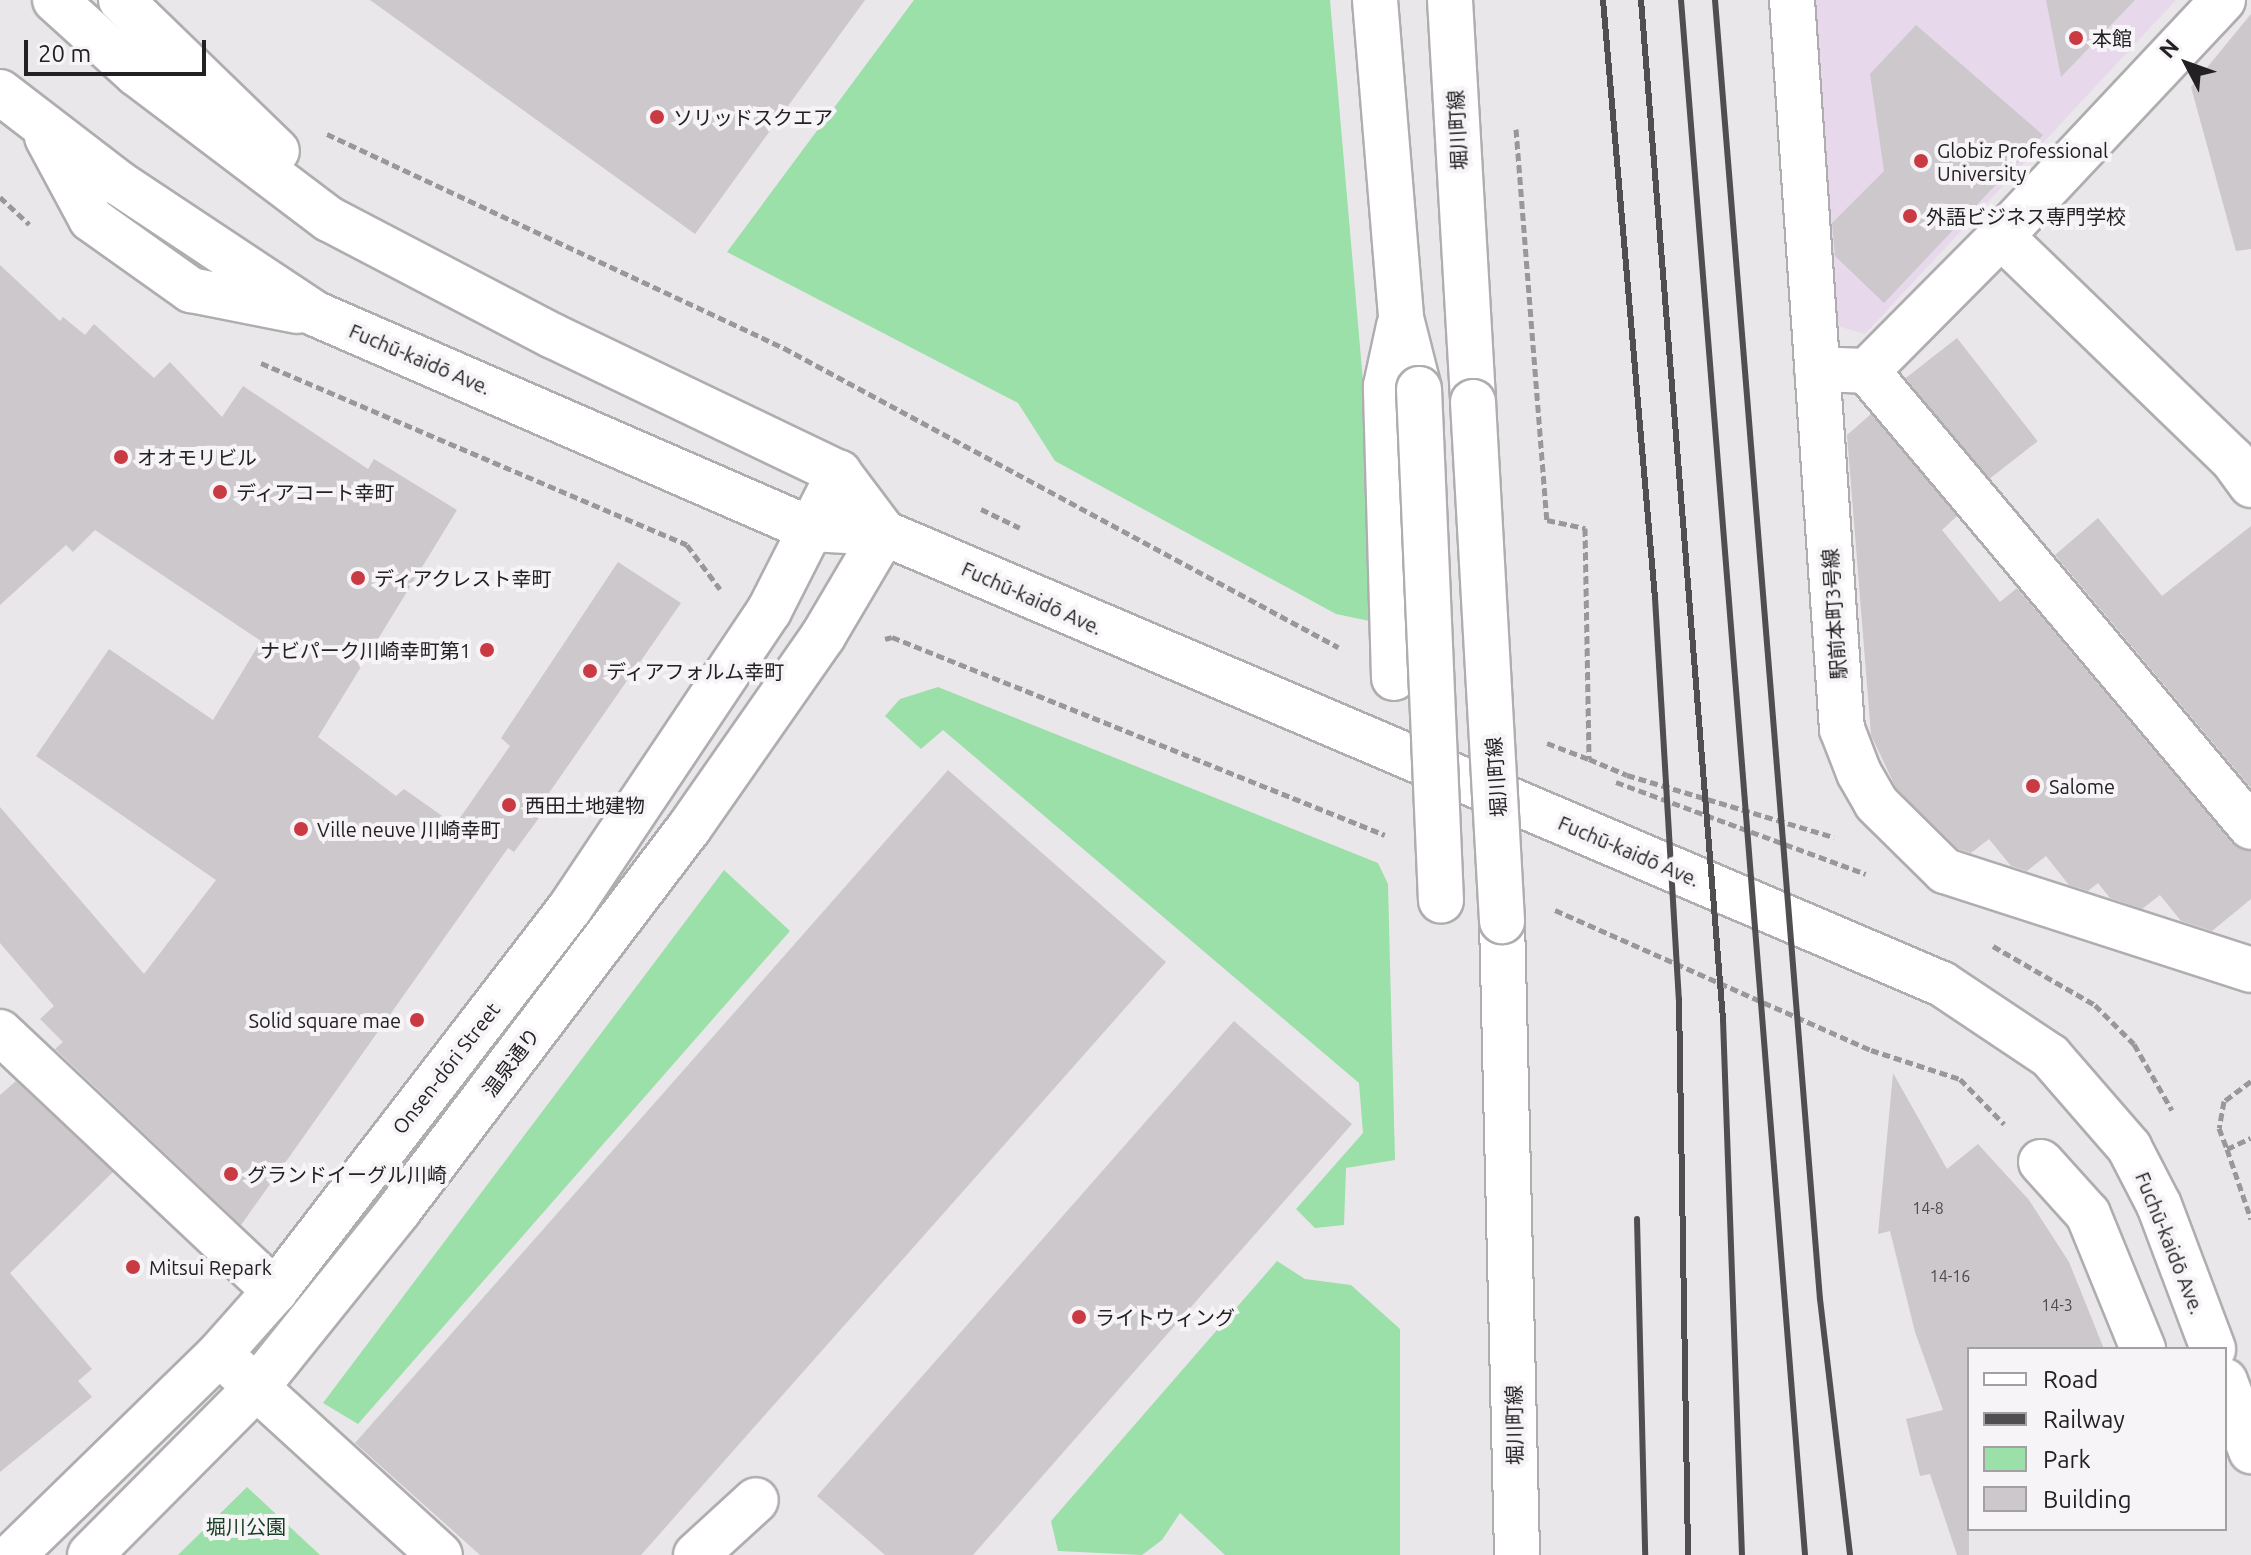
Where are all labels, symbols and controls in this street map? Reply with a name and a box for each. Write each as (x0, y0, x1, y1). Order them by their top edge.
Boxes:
scale bar (28, 24, 210, 74)
north arrow (2147, 24, 2227, 104)
place label: 本館 (2092, 26, 2132, 50)
marker: 本館 (2067, 29, 2085, 47)
text: N (2154, 34, 2183, 62)
text: 20 m (38, 40, 91, 67)
street label: 堀川町線 (1443, 89, 1471, 171)
place label: ソリッドスクエア (673, 105, 833, 129)
marker: ソリッドスクエア (648, 108, 666, 126)
place label: Globiz Professional University (1937, 138, 2108, 185)
marker: Globiz Professional University (1912, 152, 1930, 170)
place label: 外語ビジネス専門学校 (1926, 204, 2126, 228)
marker: 外語ビジネス専門学校 (1901, 207, 1919, 225)
street label: Fuchū-kaidō Ave. (346, 318, 494, 400)
place label: オオモリビル (137, 445, 257, 469)
marker: オオモリビル (112, 448, 130, 466)
place label: ディアコート幸町 (236, 480, 396, 504)
marker: ディアコート幸町 (211, 483, 229, 501)
street label: 駅前本町3号線 (1817, 548, 1851, 680)
street label: Fuchū-kaidō Ave. (958, 556, 1106, 640)
place label: ディアクレスト幸町 (374, 566, 554, 590)
marker: ディアクレスト幸町 (349, 569, 367, 587)
place label: ナビパーク川崎幸町第1 (260, 638, 471, 662)
marker: ナビパーク川崎幸町第1 (478, 641, 496, 659)
place label: ディアフォルム幸町 (606, 659, 786, 683)
marker: ディアフォルム幸町 (581, 662, 599, 680)
street label: 堀川町線 (1481, 736, 1511, 818)
place label: Salome (2049, 774, 2115, 798)
marker: Salome (2024, 777, 2042, 795)
place label: 西田土地建物 (525, 793, 645, 817)
marker: 西田土地建物 (500, 796, 518, 814)
street label: Fuchū-kaidō Ave. (1555, 810, 1703, 892)
place label: Ville neuve 川崎幸町 (317, 817, 500, 841)
marker: Ville neuve 川崎幸町 (292, 820, 310, 838)
street label: Onsen-dōri Street (387, 998, 505, 1138)
place label: Solid square mae (249, 1008, 401, 1032)
marker: Solid square mae (408, 1011, 426, 1029)
street label: 温泉通り (477, 1023, 545, 1101)
place label: グランドイーグル川崎 (247, 1162, 447, 1186)
marker: グランドイーグル川崎 (222, 1165, 240, 1183)
street label: Fuchū-kaidō Ave. (2131, 1168, 2209, 1318)
house number: 14-8 (1912, 1198, 1944, 1218)
place label: Mitsui Repark (149, 1255, 272, 1279)
marker: Mitsui Repark (124, 1258, 142, 1276)
house number: 14-16 (1930, 1266, 1970, 1286)
house number: 14-3 (2041, 1295, 2073, 1315)
place label: ライトウィング (1095, 1305, 1235, 1329)
marker: ライトウィング (1070, 1308, 1088, 1326)
legend (1967, 1347, 2227, 1531)
text: Road (2043, 1366, 2098, 1393)
street label: 堀川町線 (1501, 1385, 1527, 1465)
text: Railway (2043, 1406, 2125, 1433)
text: Park (2043, 1446, 2091, 1473)
text: Building (2043, 1486, 2131, 1513)
park label: 堀川公園 (206, 1514, 286, 1538)

